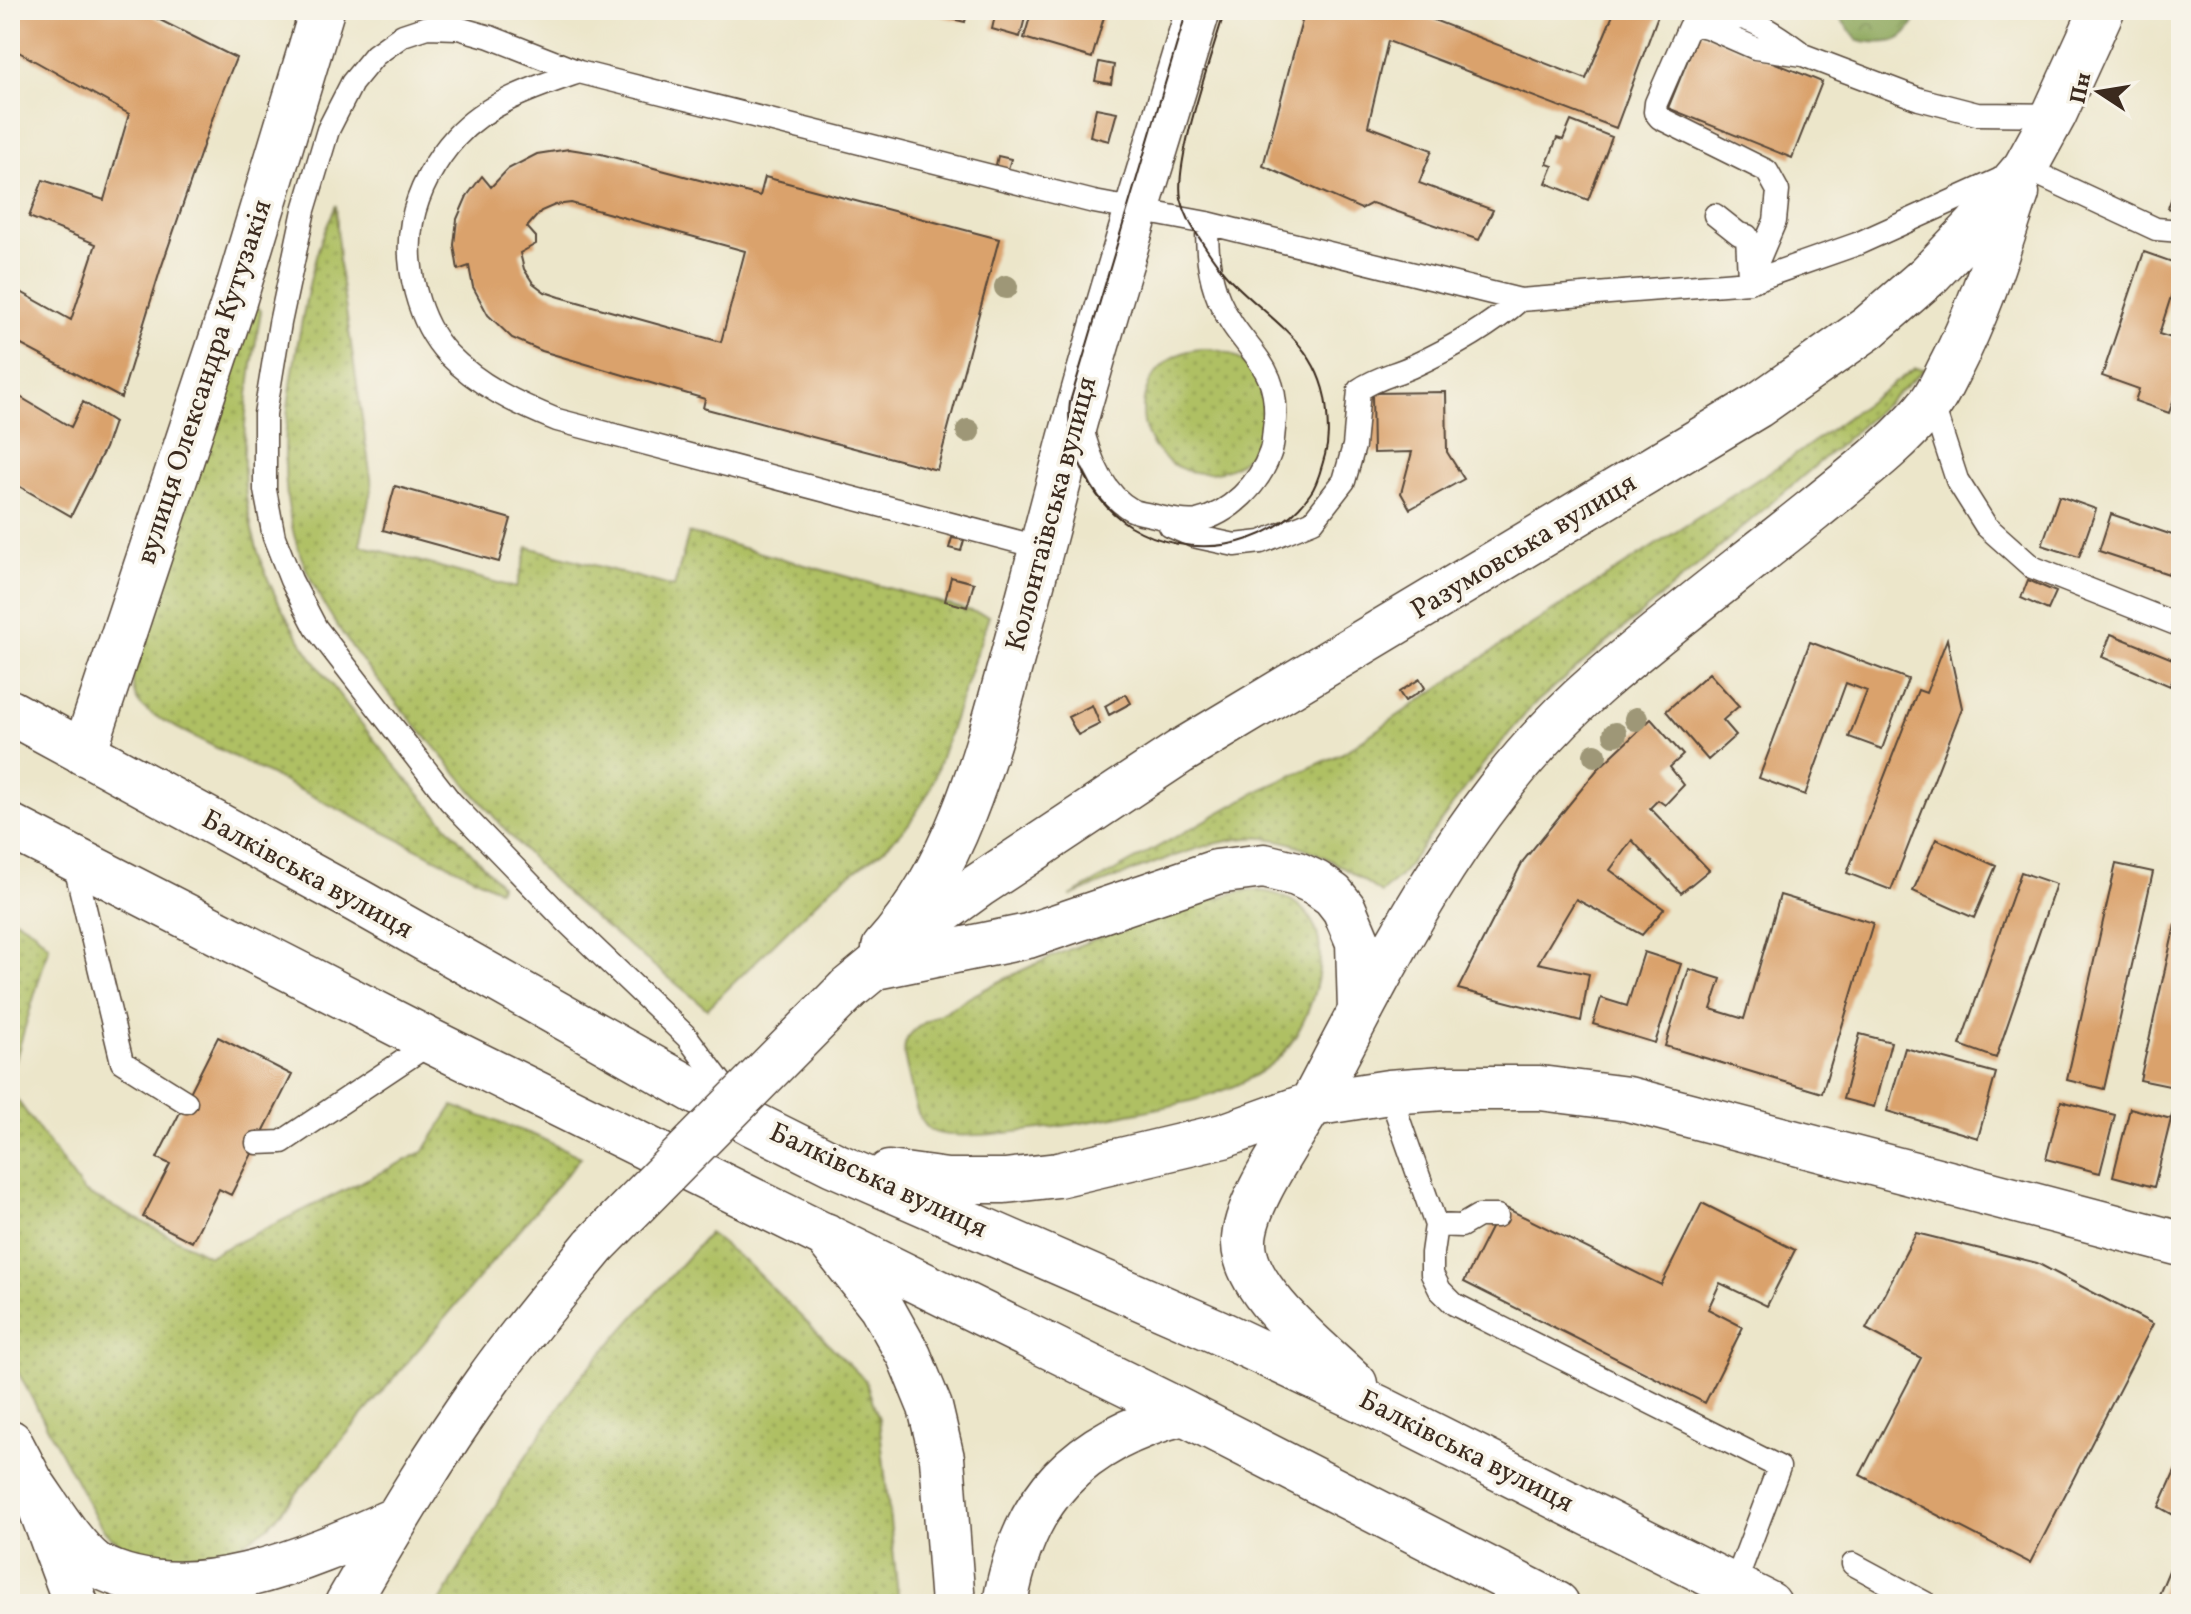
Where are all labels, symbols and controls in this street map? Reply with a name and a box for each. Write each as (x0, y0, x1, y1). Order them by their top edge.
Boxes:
north arrow (2059, 52, 2139, 132)
text: Пн (2063, 70, 2100, 107)
street label: вулиця Олександра Кутузакія (128, 195, 282, 569)
street label: Колонтаївська вулиця (997, 372, 1107, 656)
street label: Разумовська вулиця (1404, 464, 1644, 630)
street label: Балківська вулиця (194, 801, 420, 949)
street label: Балківська вулиця (763, 1113, 993, 1249)
street label: Балківська вулиця (1352, 1381, 1580, 1523)

